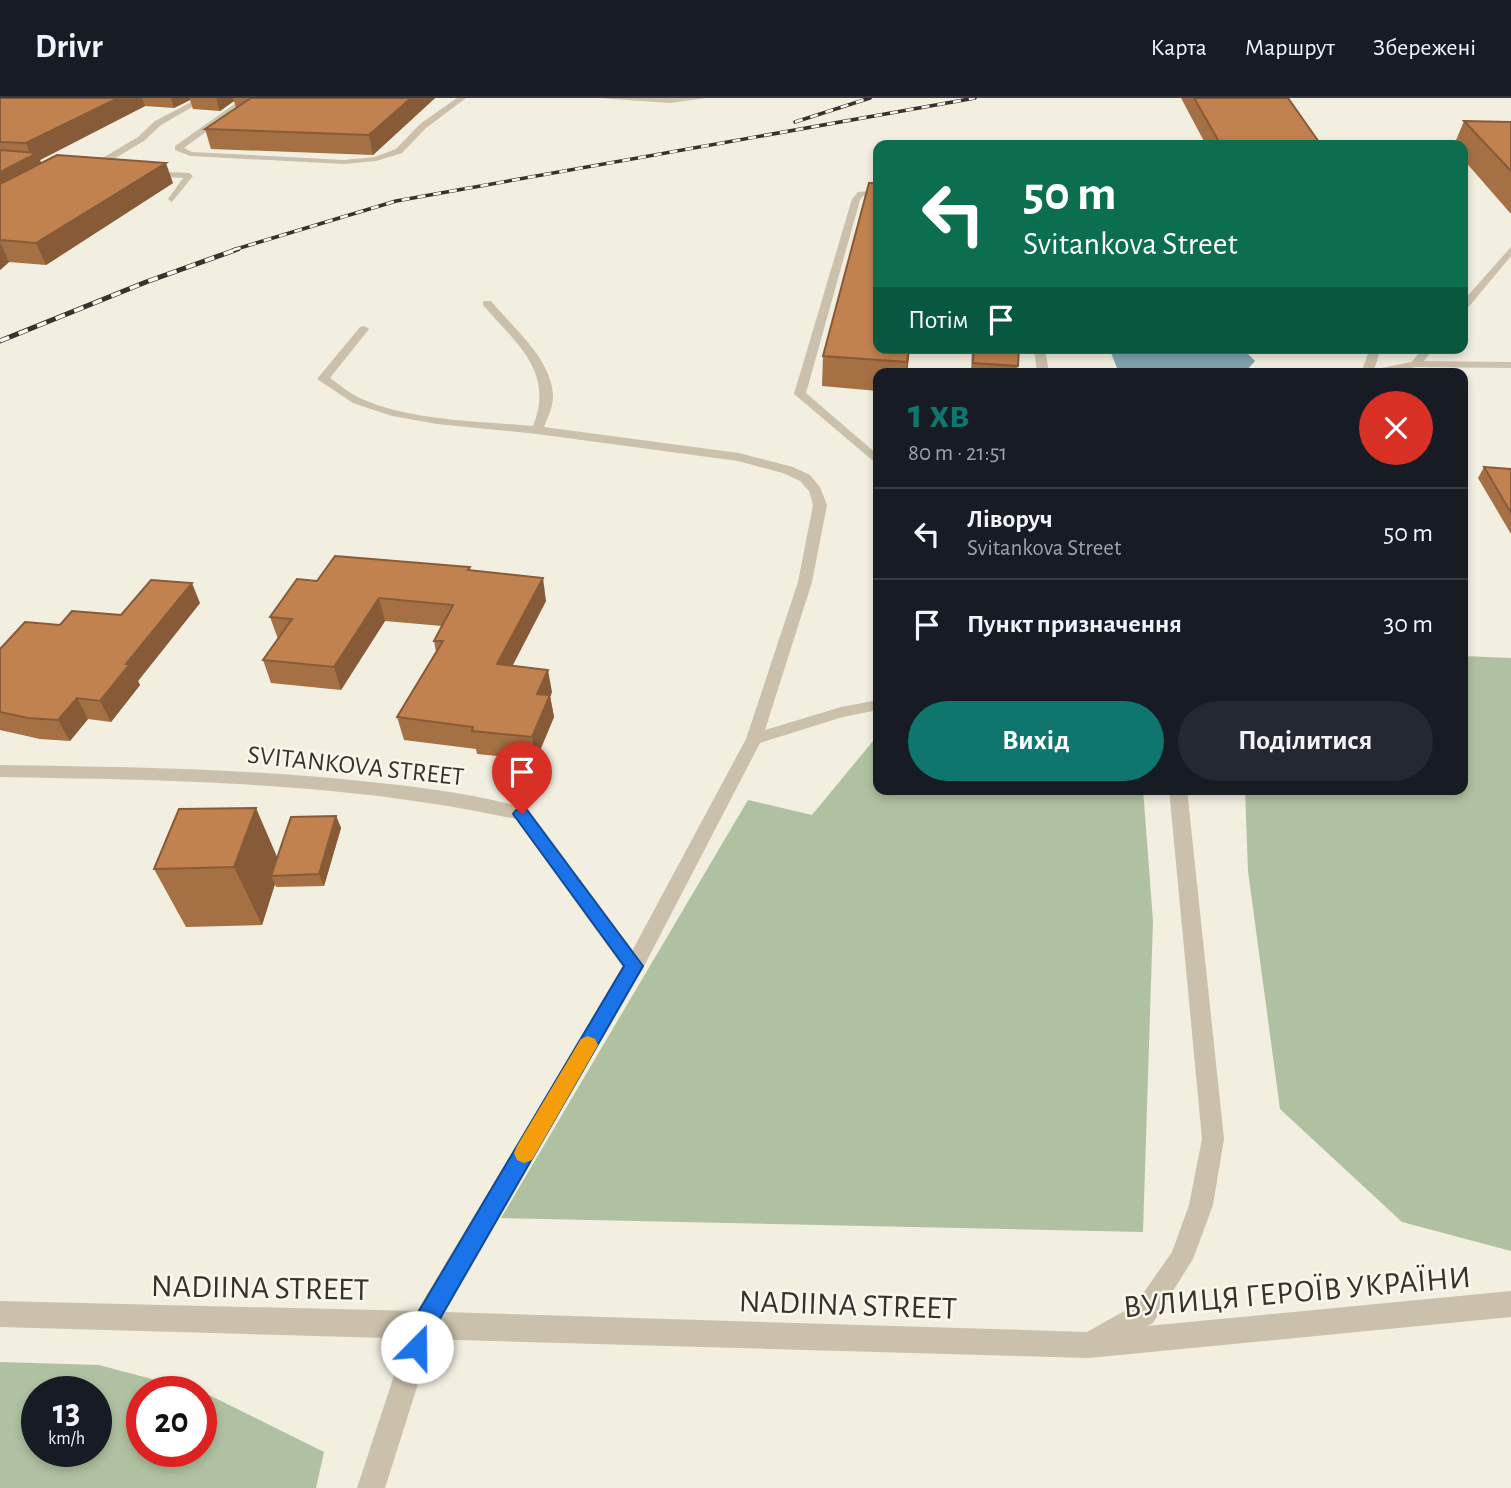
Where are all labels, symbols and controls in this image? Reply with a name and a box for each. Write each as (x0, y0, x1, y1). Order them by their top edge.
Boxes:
text: Drivr (35, 31, 103, 64)
text: Карта (1151, 36, 1207, 60)
text: Маршрут (1245, 36, 1335, 60)
text: Збережені (1373, 36, 1476, 60)
icon: left (908, 168, 999, 259)
text: 50 m (1023, 170, 1117, 219)
text: Svitankova Street (1023, 228, 1238, 260)
icon: arrive (982, 301, 1020, 339)
text: Потім (908, 307, 968, 333)
button: close (1359, 391, 1433, 465)
text: 1 хв (908, 393, 970, 435)
text: 80 m · 21:51 (908, 442, 1007, 465)
text: Ліворуч (967, 506, 1053, 532)
icon: left (908, 515, 946, 553)
text: 50 m (1383, 520, 1433, 546)
text: Svitankova Street (967, 537, 1121, 560)
icon: arrive (908, 606, 946, 644)
text: Пункт призначення (967, 611, 1182, 637)
text: 30 m (1383, 611, 1433, 637)
button: Вихід (908, 701, 1164, 781)
button: Поділитися (1178, 701, 1433, 781)
street label: SVITANKOVA STREET (246, 742, 466, 790)
pin (492, 742, 552, 814)
icon: arrive (503, 753, 541, 791)
street label: ВУЛИЦЯ ГЕРОЇВ УКРАЇНИ (1122, 1260, 1472, 1323)
street label: NADIINA STREET (151, 1270, 370, 1306)
street label: NADIINA STREET (738, 1285, 958, 1325)
position arrow (380, 1310, 454, 1384)
speed limit sign: 20 (126, 1376, 217, 1467)
text: 13 (53, 1395, 80, 1430)
text: km/h (48, 1430, 85, 1448)

